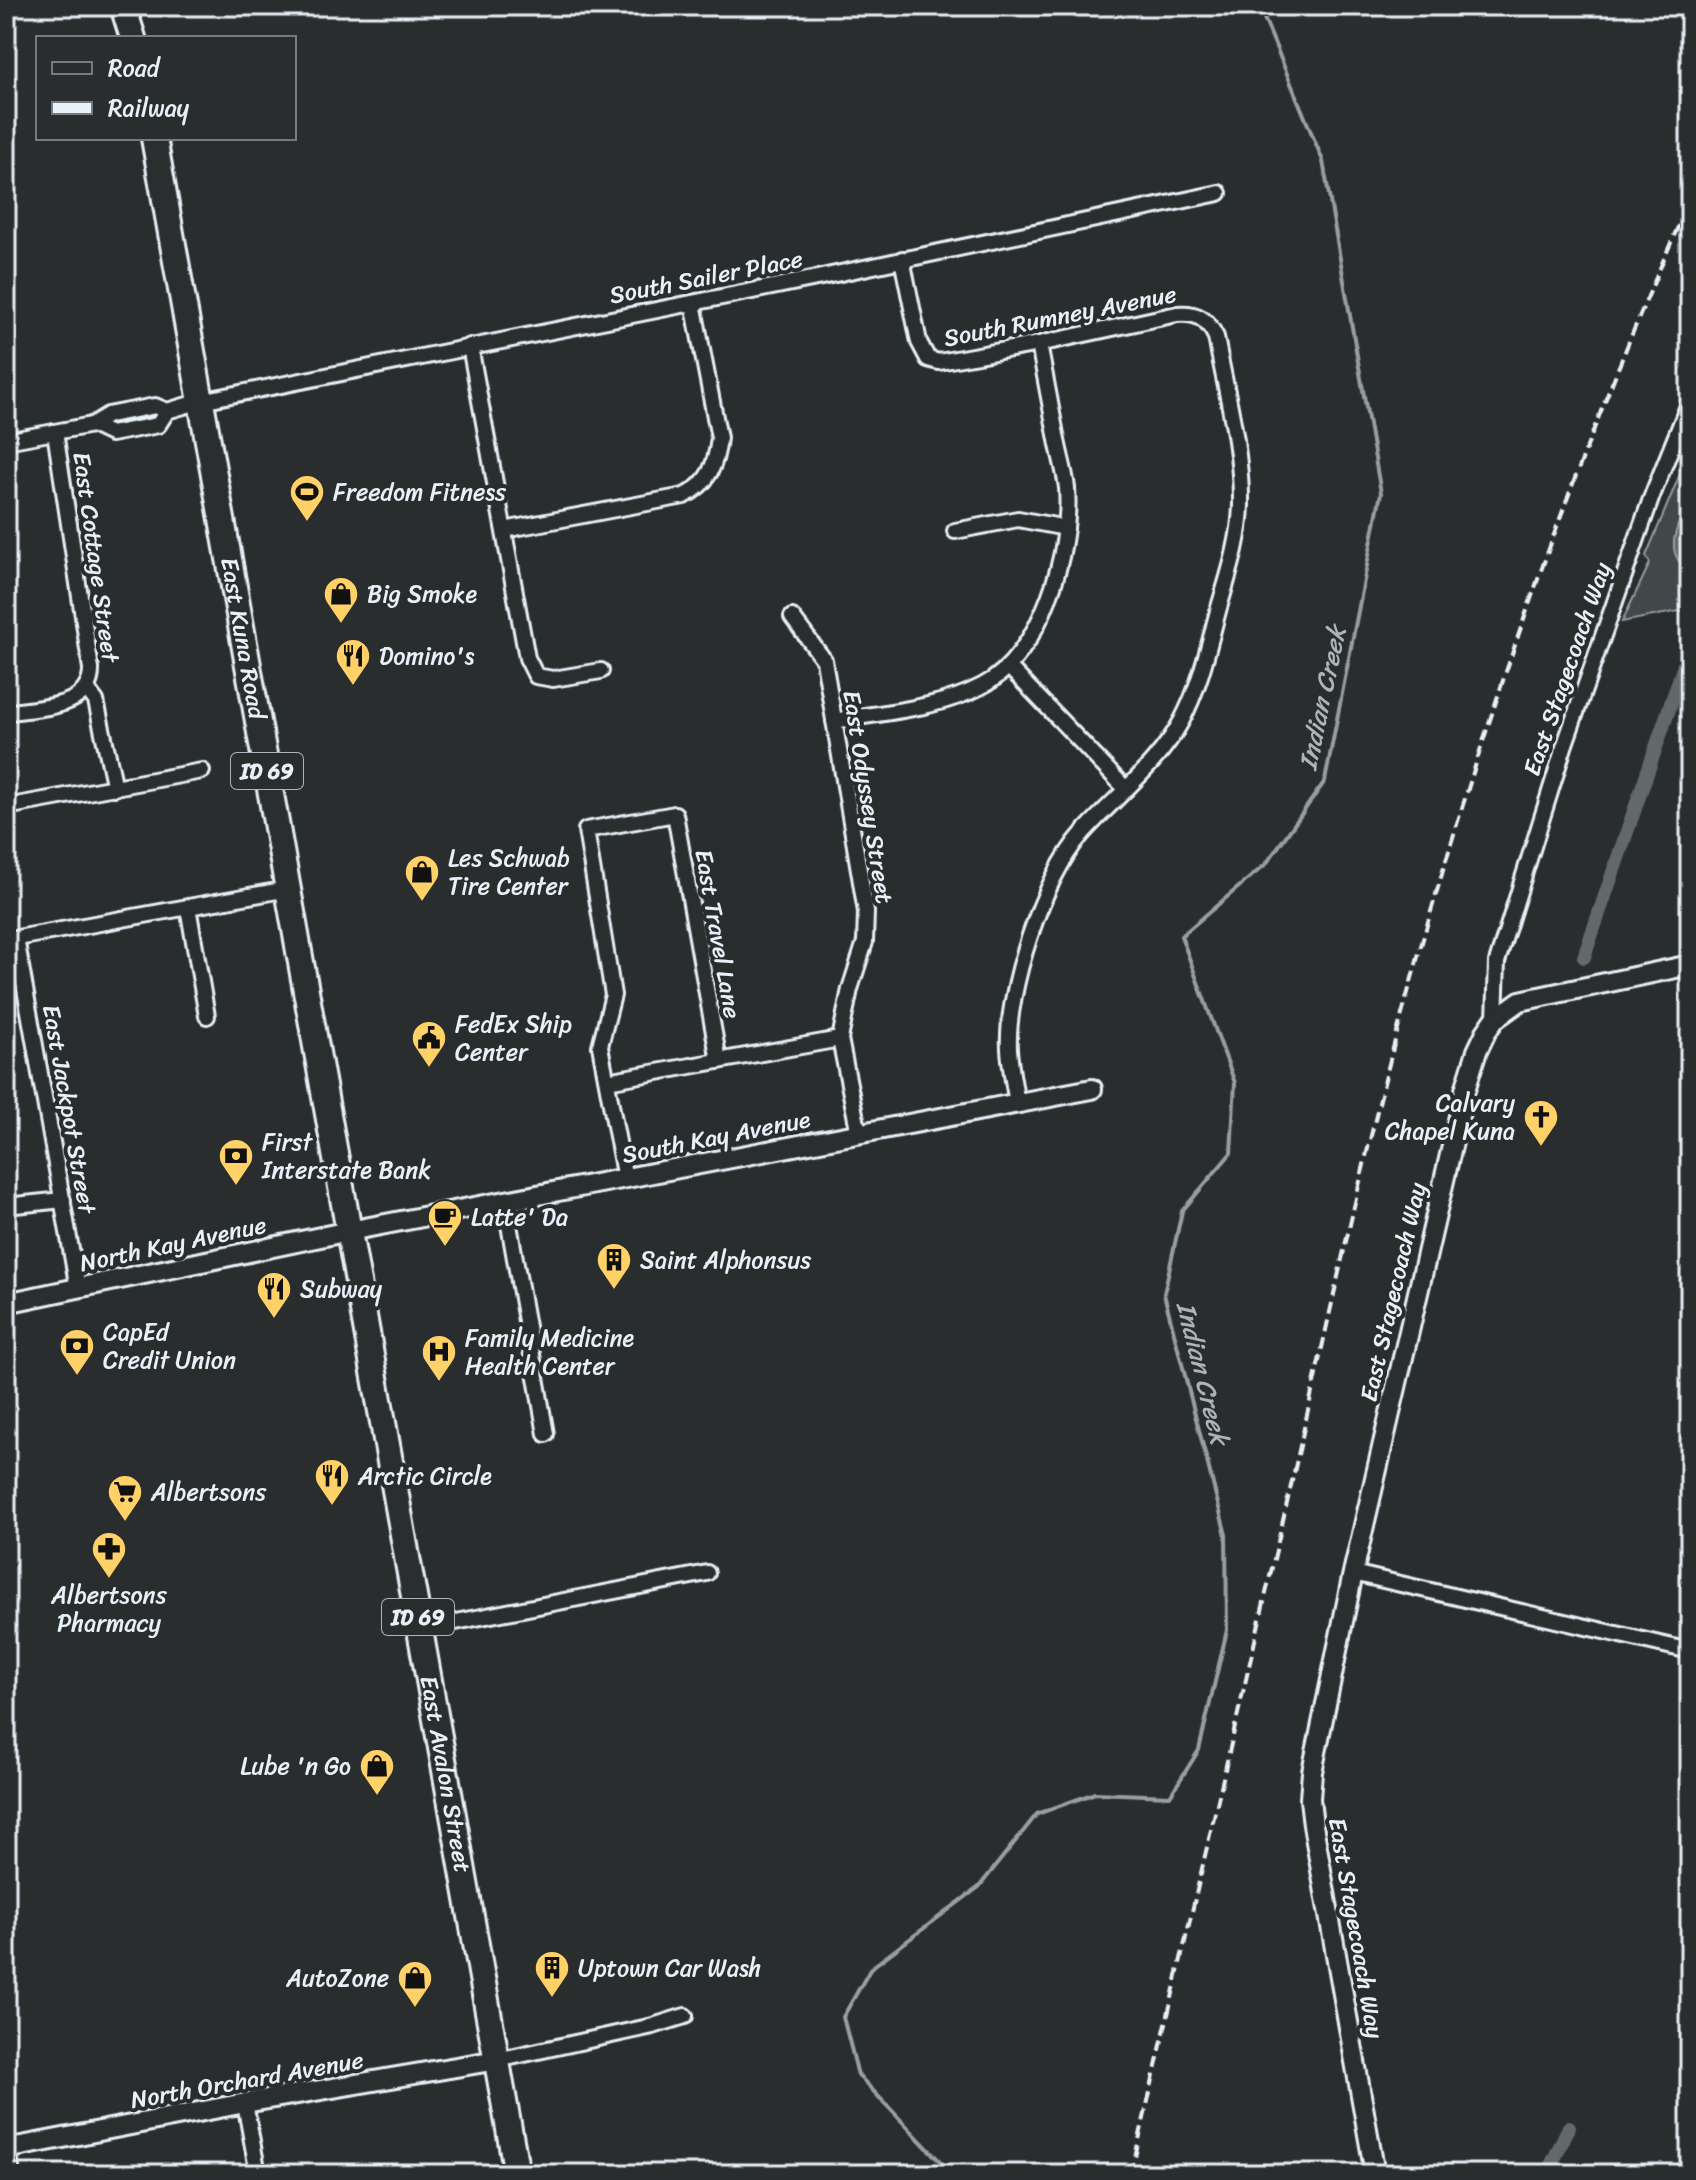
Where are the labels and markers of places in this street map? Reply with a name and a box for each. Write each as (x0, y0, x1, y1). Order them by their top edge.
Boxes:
place label: Freedom Fitness (333, 471, 507, 513)
sports icon: Freedom Fitness (288, 473, 326, 523)
place label: Big Smoke (367, 573, 478, 615)
shop icon: Big Smoke (322, 575, 360, 625)
place label: Domino's (379, 635, 474, 677)
restaurant icon: Domino's (334, 637, 372, 687)
place label: Les Schwab Tire Center (448, 837, 570, 907)
shop icon: Les Schwab Tire Center (403, 853, 441, 903)
place label: FedEx Ship Center (455, 1003, 572, 1073)
public building icon: FedEx Ship Center (410, 1019, 448, 1069)
place label: Calvary Chapel Kuna (1385, 1082, 1516, 1152)
church icon: Calvary Chapel Kuna (1522, 1098, 1560, 1148)
place label: First Interstate Bank (261, 1121, 431, 1191)
bank icon: First Interstate Bank (217, 1137, 255, 1187)
place label: Latte' Da (471, 1196, 568, 1238)
cafe icon: Latte' Da (426, 1198, 464, 1248)
place label: Saint Alphonsus (640, 1239, 811, 1281)
building icon: Saint Alphonsus (595, 1241, 633, 1291)
place label: Subway (300, 1268, 383, 1310)
restaurant icon: Subway (255, 1270, 293, 1320)
place label: CapEd Credit Union (103, 1311, 236, 1381)
place label: Family Medicine Health Center (465, 1317, 635, 1387)
bank icon: CapEd Credit Union (58, 1327, 96, 1377)
hospital icon: Family Medicine Health Center (420, 1333, 458, 1383)
place label: Arctic Circle (357, 1455, 492, 1497)
restaurant icon: Arctic Circle (313, 1457, 351, 1507)
place label: Albertsons (150, 1471, 267, 1513)
supermarket icon: Albertsons (106, 1473, 144, 1523)
pharmacy icon: Albertsons Pharmacy (90, 1530, 128, 1580)
place label: Albertsons Pharmacy (50, 1574, 168, 1644)
place label: Lube 'n Go (240, 1745, 351, 1787)
shop icon: Lube 'n Go (358, 1747, 396, 1797)
place label: Uptown Car Wash (578, 1947, 761, 1989)
building icon: Uptown Car Wash (533, 1949, 571, 1999)
place label: AutoZone (285, 1957, 389, 1999)
shop icon: AutoZone (396, 1959, 434, 2009)

